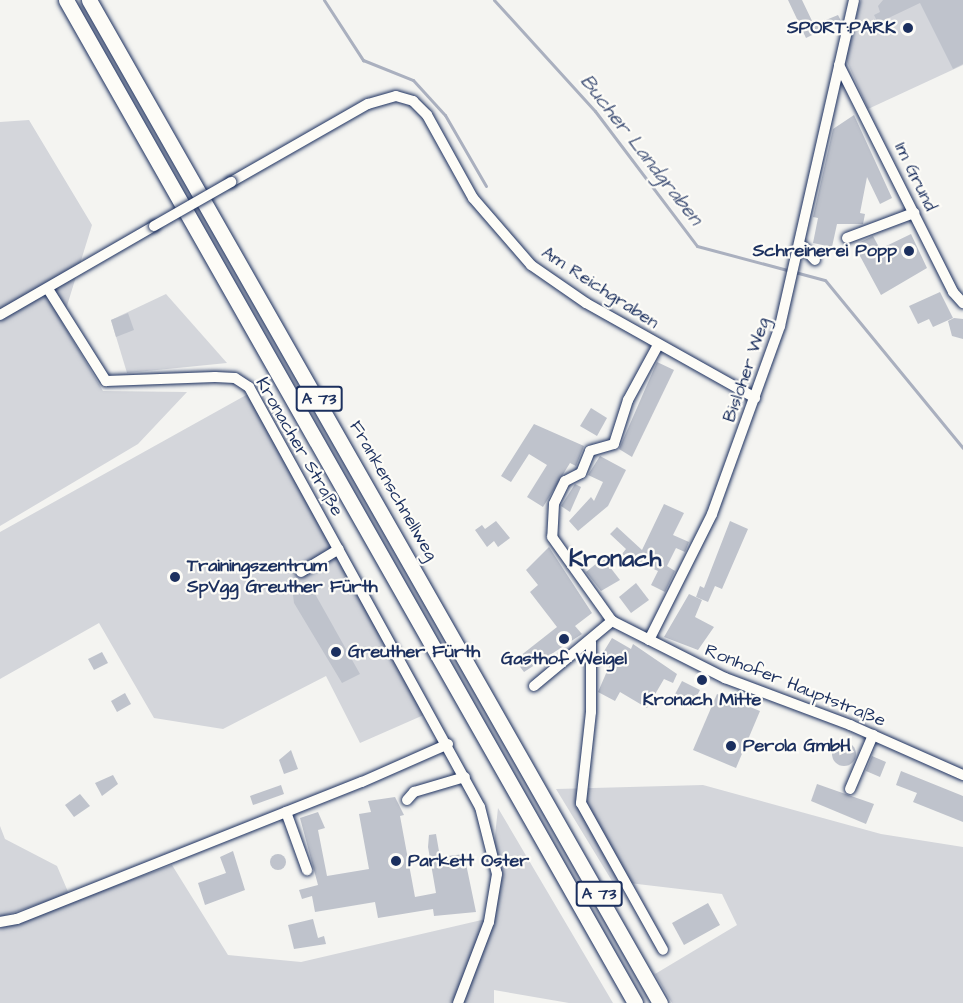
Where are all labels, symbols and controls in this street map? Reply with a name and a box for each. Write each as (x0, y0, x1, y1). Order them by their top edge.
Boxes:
place label: SPORT:PARK (787, 17, 896, 39)
marker: SPORT:PARK (901, 21, 915, 35)
water label: Bucher Landgraben (575, 70, 707, 230)
street label: Im Grund (889, 139, 941, 215)
place label: Schreinerei Popp (753, 240, 897, 262)
street label: Am Reichgraben (537, 242, 663, 334)
marker: Schreinerei Popp (902, 244, 916, 258)
street label: Bisloher Weg (719, 315, 775, 425)
street label: Kronacher Straße (250, 374, 348, 520)
road number: A 73 (295, 386, 343, 412)
street label: Frankenschnellweg (344, 417, 442, 565)
district label: Kronach (569, 546, 661, 574)
place label: Trainingszentrum SpVgg Greuther Fürth (187, 556, 378, 598)
marker: Trainingszentrum SpVgg Greuther Fürth (168, 570, 182, 584)
marker: Gasthof Weigel (557, 632, 571, 646)
street label: Ronhofer Hauptstraße (701, 640, 889, 732)
place label: Greuther Fürth (348, 641, 480, 663)
marker: Greuther Fürth (329, 645, 343, 659)
place label: Gasthof Weigel (501, 648, 627, 670)
marker: Kronach Mitte (695, 673, 709, 687)
place label: Kronach Mitte (643, 689, 761, 711)
place label: Perola GmbH (743, 735, 851, 757)
marker: Perola GmbH (724, 739, 738, 753)
place label: Parkett Oster (408, 850, 529, 872)
marker: Parkett Oster (389, 854, 403, 868)
road number: A 73 (575, 881, 623, 907)

